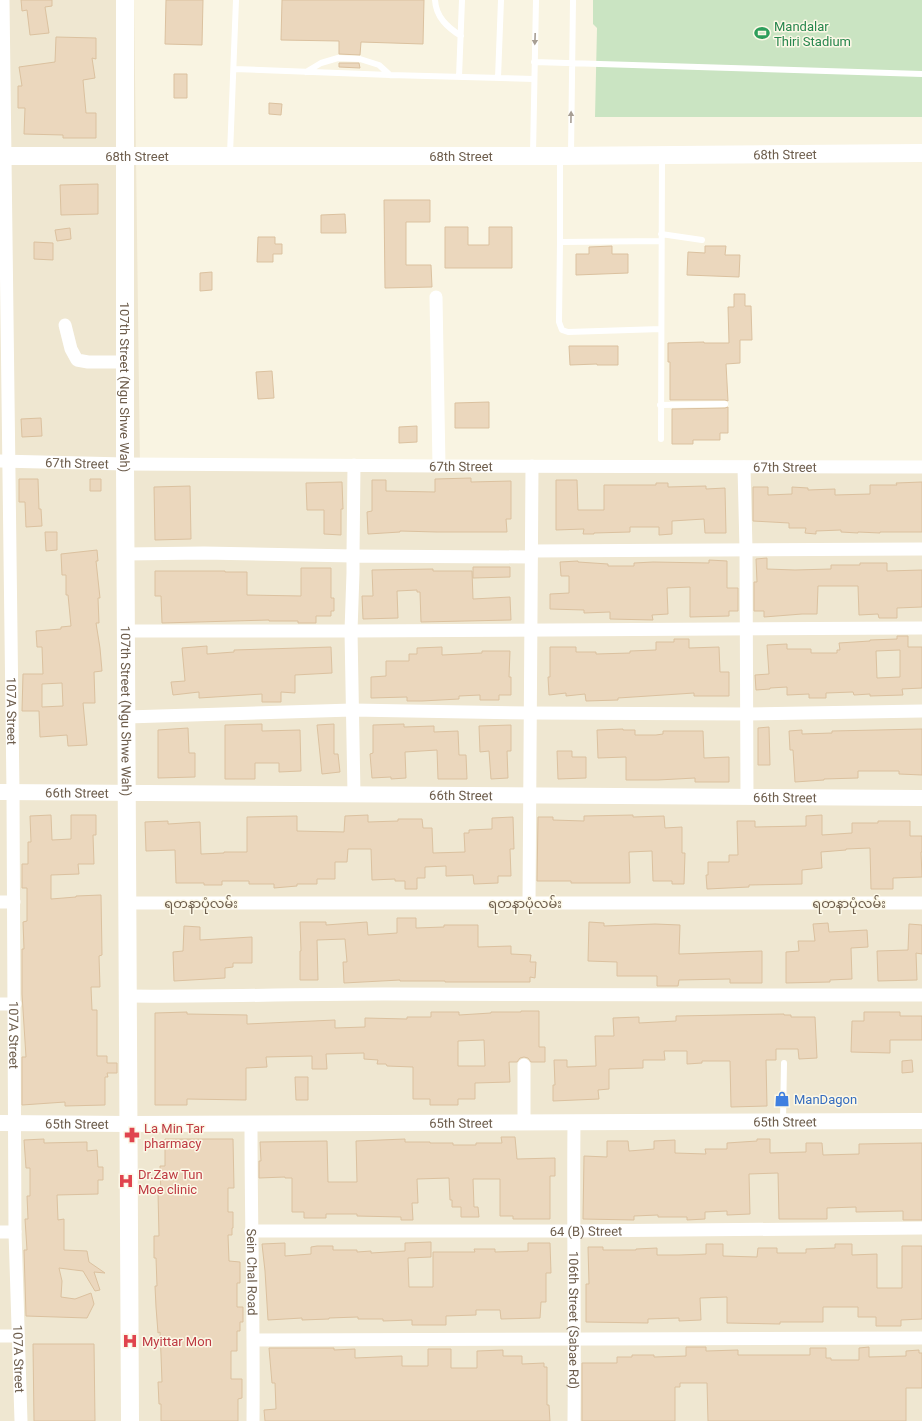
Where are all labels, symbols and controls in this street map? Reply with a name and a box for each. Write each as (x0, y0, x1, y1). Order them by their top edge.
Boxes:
place label: Mandalar Thiri Stadium (774, 19, 851, 49)
sports icon: Mandalar Thiri Stadium (753, 24, 771, 42)
one-way arrow (532, 33, 538, 46)
one-way arrow (568, 110, 574, 123)
street label: 68th Street (753, 147, 817, 162)
street label: 68th Street (105, 149, 169, 164)
street label: 68th Street (429, 149, 493, 164)
street label: 107th Street (Ngu Shwe Wah) (117, 302, 132, 472)
street label: 67th Street (45, 455, 109, 472)
street label: 67th Street (429, 459, 493, 474)
street label: 67th Street (753, 460, 817, 475)
street label: 107th Street (Ngu Shwe Wah) (118, 626, 134, 796)
street label: 107A Street (4, 677, 19, 745)
street label: 66th Street (45, 785, 109, 801)
street label: 66th Street (429, 788, 493, 803)
street label: 66th Street (753, 790, 817, 805)
street label: ရတနာပုံလမ်း (164, 895, 238, 914)
street label: ရတနာပုံလမ်း (488, 895, 562, 914)
street label: ရတနာပုံလမ်း (812, 895, 886, 914)
street label: 107A Street (6, 1001, 21, 1069)
shop icon: ManDagon (773, 1090, 791, 1108)
place label: ManDagon (794, 1092, 857, 1107)
street label: 65th Street (753, 1114, 817, 1130)
street label: 65th Street (45, 1116, 109, 1132)
street label: 65th Street (429, 1116, 493, 1131)
place label: La Min Tar pharmacy (144, 1121, 205, 1151)
pharmacy icon: La Min Tar pharmacy (123, 1126, 141, 1144)
place label: Dr.Zaw Tun Moe clinic (138, 1167, 203, 1197)
hospital icon: Dr.Zaw Tun Moe clinic (117, 1172, 135, 1190)
street label: 64 (B) Street (550, 1224, 622, 1239)
street label: Sein Chal Road (244, 1228, 260, 1316)
street label: 106th Street (Sabae Rd) (566, 1251, 581, 1389)
street label: 107A Street (10, 1325, 27, 1393)
hospital icon: Myittar Mon (121, 1332, 139, 1350)
place label: Myittar Mon (142, 1334, 212, 1349)

